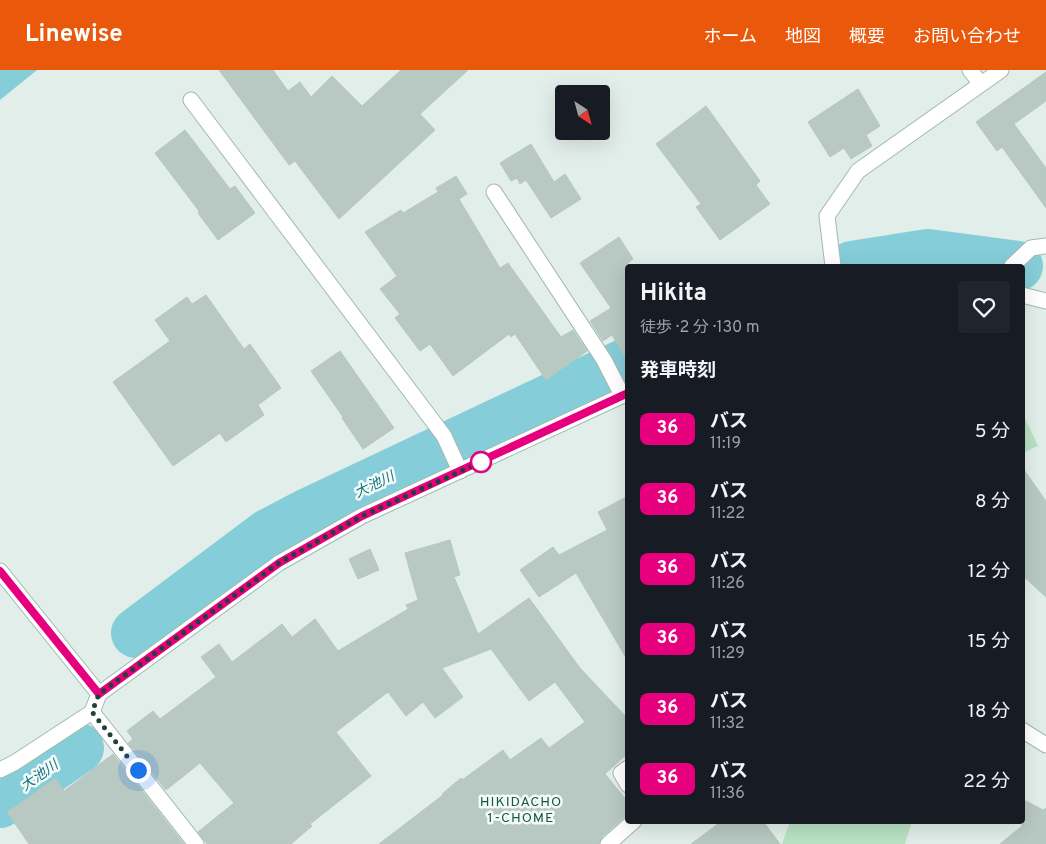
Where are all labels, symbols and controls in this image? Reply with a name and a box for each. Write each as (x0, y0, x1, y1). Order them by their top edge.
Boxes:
text: Linewise (25, 20, 123, 50)
text: ホーム (704, 26, 757, 49)
text: 地図 (785, 26, 821, 49)
text: 概要 (849, 26, 885, 49)
text: お問い合わせ (913, 26, 1021, 49)
north arrow (555, 85, 610, 140)
map controls (555, 85, 610, 140)
text: Hikita (640, 279, 707, 309)
button: heart (958, 281, 1010, 333)
text: 徒歩 · 2 分 · 130 m (640, 318, 760, 338)
text: 発車時刻 (640, 359, 716, 383)
text: バス (710, 410, 748, 434)
text: 36 (657, 417, 678, 440)
text: 5 分 (975, 420, 1010, 444)
text: 11:19 (710, 434, 741, 454)
unlabelled marker (470, 451, 492, 473)
water label: 大池川 (352, 468, 399, 502)
text: バス (710, 480, 748, 504)
text: 36 (657, 487, 678, 510)
text: 8 分 (975, 490, 1010, 514)
text: 11:22 (710, 504, 745, 524)
text: バス (710, 550, 748, 574)
text: 36 (657, 557, 678, 580)
text: 12 分 (968, 560, 1010, 584)
text: 11:26 (710, 574, 745, 594)
text: バス (710, 620, 748, 644)
text: 36 (657, 627, 678, 650)
text: 15 分 (968, 630, 1010, 654)
text: 11:29 (710, 644, 745, 664)
text: バス (710, 690, 748, 714)
text: 36 (657, 697, 678, 720)
text: 18 分 (968, 700, 1010, 724)
text: 11:32 (710, 714, 745, 734)
water label: 大池川 (18, 756, 64, 795)
your location (126, 758, 151, 783)
text: バス (710, 760, 748, 784)
text: 36 (657, 767, 678, 790)
text: 22 分 (963, 770, 1010, 794)
text: 11:36 (710, 784, 745, 804)
district label: HIKIDACHO 1-CHOME (480, 794, 562, 827)

